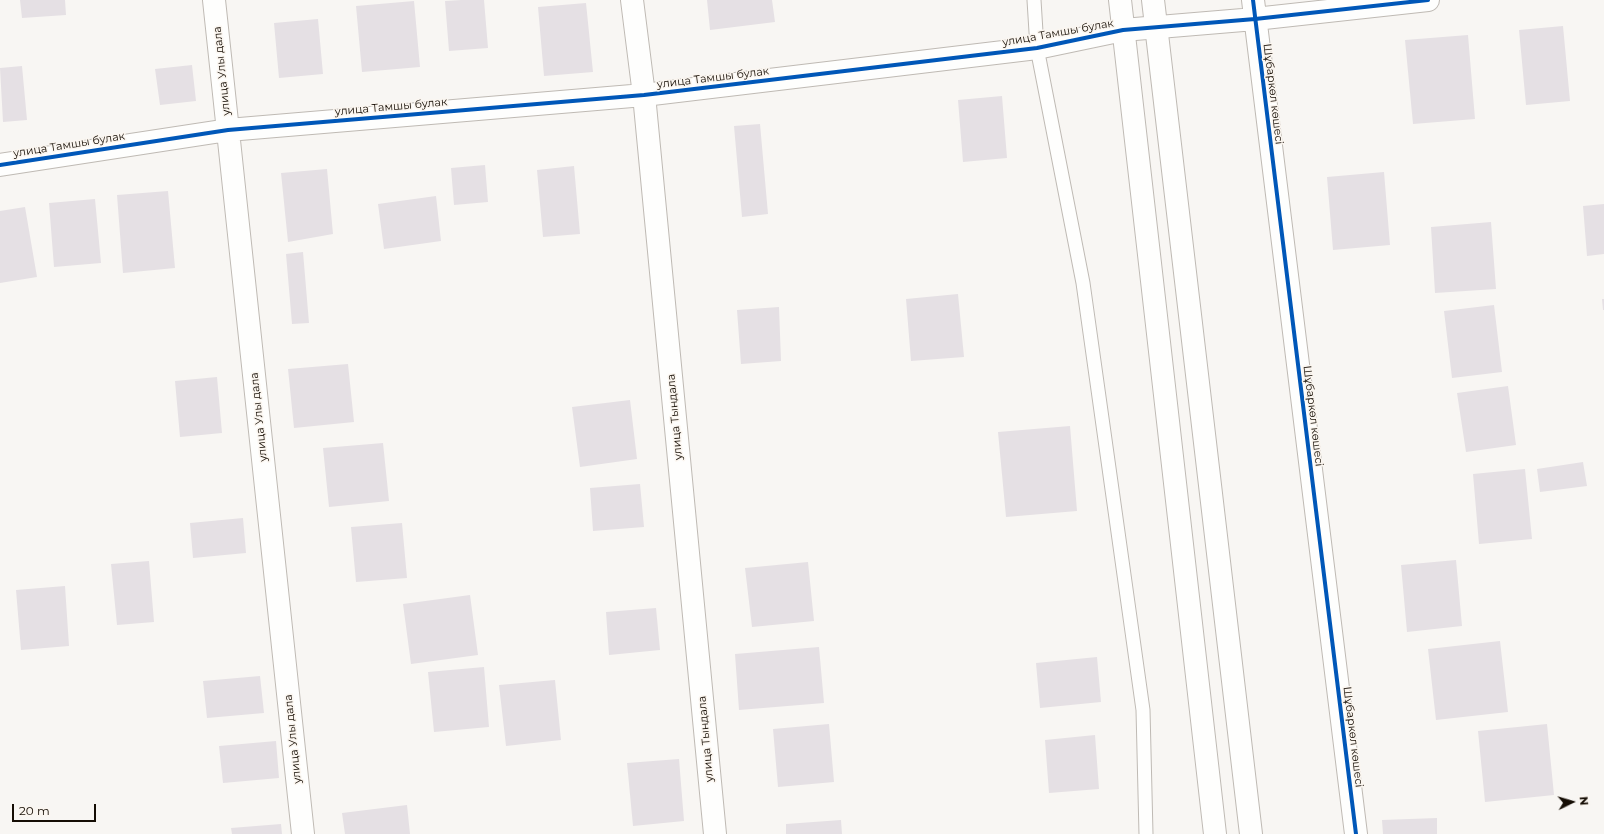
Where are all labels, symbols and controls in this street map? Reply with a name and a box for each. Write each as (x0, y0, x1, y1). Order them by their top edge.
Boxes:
street label: улица Тамшы булак (1001, 17, 1115, 49)
street label: улица Улы дала (211, 26, 233, 116)
street label: Шұбаркөл көшесі (1260, 43, 1286, 145)
street label: улица Тамшы булак (656, 65, 770, 91)
street label: улица Тамшы булак (334, 96, 448, 118)
street label: улица Тамшы булак (12, 130, 126, 160)
street label: Шұбаркөл көшесі (1300, 365, 1326, 467)
street label: улица Улы дала (248, 372, 270, 462)
street label: улица Тындала (665, 373, 685, 461)
street label: Шұбаркөл көшесі (1340, 686, 1366, 788)
street label: улица Улы дала (282, 694, 304, 784)
street label: улица Тындала (696, 695, 716, 783)
north arrow (1552, 782, 1592, 822)
scale bar (14, 796, 98, 822)
text: N (1577, 796, 1591, 806)
text: 20 m (19, 803, 50, 818)

